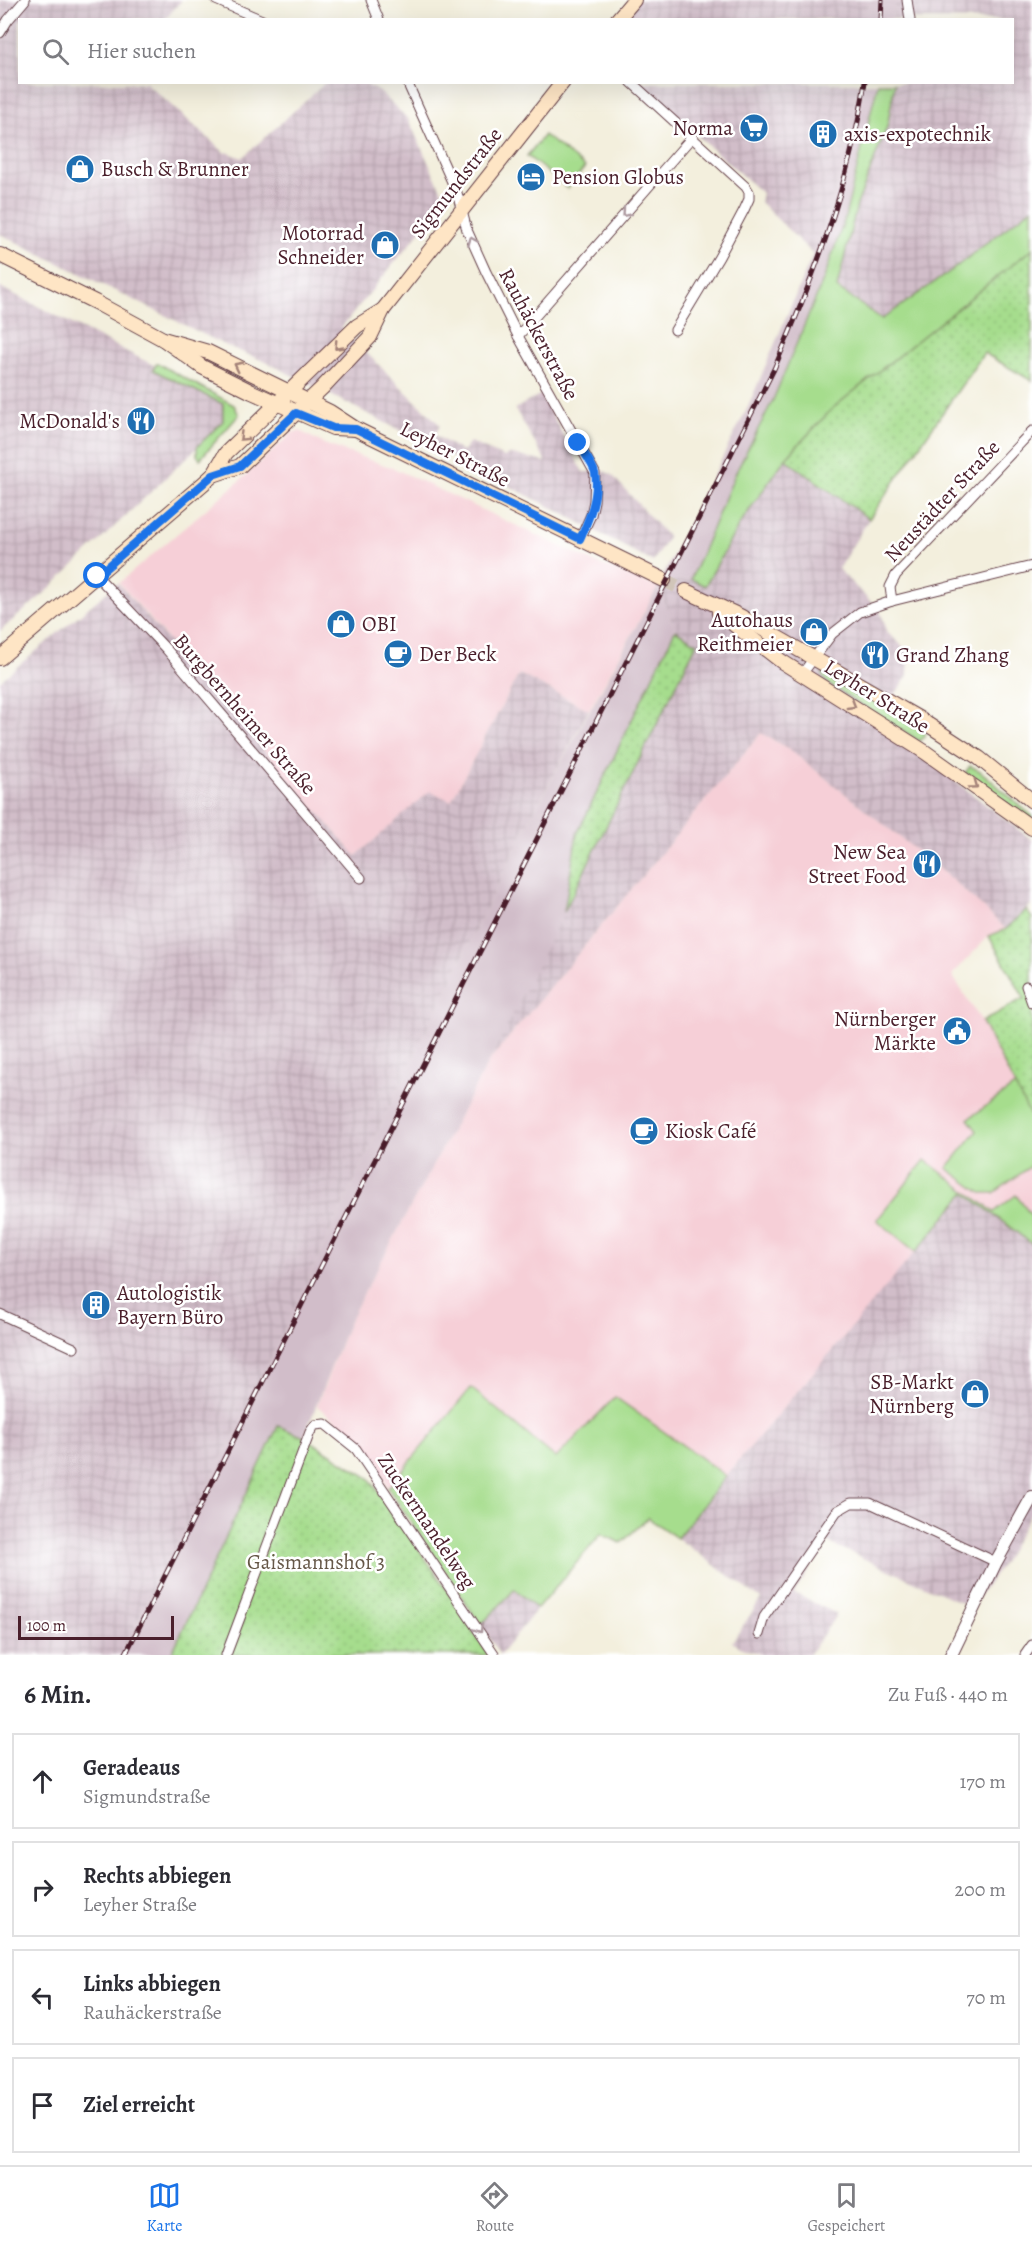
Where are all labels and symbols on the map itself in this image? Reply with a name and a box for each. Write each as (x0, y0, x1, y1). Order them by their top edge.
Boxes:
supermarket icon: Norma (738, 112, 770, 144)
place label: Norma (673, 114, 733, 142)
building icon: axis-expotechnik (807, 118, 839, 150)
place label: axis-expotechnik (844, 120, 991, 148)
street label: Sigmundstraße (404, 122, 508, 244)
shop icon: Busch & Brunner (64, 153, 96, 185)
place label: Busch & Brunner (101, 155, 249, 183)
hotel icon: Pension Globus (515, 161, 547, 193)
place label: Pension Globus (552, 163, 684, 191)
one-way arrow (622, 206, 633, 217)
place label: Motorrad Schneider (278, 219, 365, 271)
shop icon: Motorrad Schneider (369, 229, 401, 261)
one-way arrow (467, 237, 479, 248)
street label: Rauhäckerstraße (492, 263, 586, 405)
one-way arrow (334, 338, 345, 349)
one-way arrow (233, 362, 244, 374)
restaurant icon: McDonald's (125, 405, 157, 437)
place label: McDonald's (19, 407, 120, 435)
street label: Leyher Straße (395, 414, 515, 494)
route end (564, 429, 590, 455)
one-way arrow (239, 430, 250, 441)
street label: Neustädter Straße (878, 434, 1006, 568)
route start (83, 562, 109, 588)
place label: Autohaus Reithmeier (697, 606, 793, 658)
shop icon: OBI (325, 608, 357, 640)
place label: OBI (362, 610, 397, 638)
shop icon: Autohaus Reithmeier (798, 616, 830, 648)
street label: Burgbernheimer Straße (167, 627, 323, 801)
cafe icon: Der Beck (382, 638, 414, 670)
restaurant icon: Grand Zhang (859, 639, 891, 671)
place label: Der Beck (419, 640, 497, 668)
place label: Grand Zhang (896, 641, 1010, 669)
street label: Leyher Straße (819, 652, 935, 740)
one-way arrow (846, 698, 856, 710)
one-way arrow (967, 778, 978, 789)
place label: New Sea Street Food (808, 838, 907, 890)
restaurant icon: New Sea Street Food (911, 848, 943, 880)
place label: Nürnberger Märkte (834, 1005, 936, 1057)
public building icon: Nürnberger Märkte (941, 1015, 973, 1047)
cafe icon: Kiosk Café (628, 1115, 660, 1147)
place label: Kiosk Café (665, 1117, 757, 1145)
place label: Autologistik Bayern Büro (116, 1279, 223, 1331)
building icon: Autologistik Bayern Büro (80, 1289, 112, 1321)
place label: SB-Markt Nürnberg (869, 1368, 954, 1420)
shop icon: SB-Markt Nürnberg (959, 1378, 991, 1410)
street label: Zuckermandelweg (371, 1448, 483, 1595)
park label: Gaismannshof 3 (247, 1548, 385, 1576)
scale bar (18, 1613, 174, 1640)
one-way arrow (472, 1623, 483, 1634)

